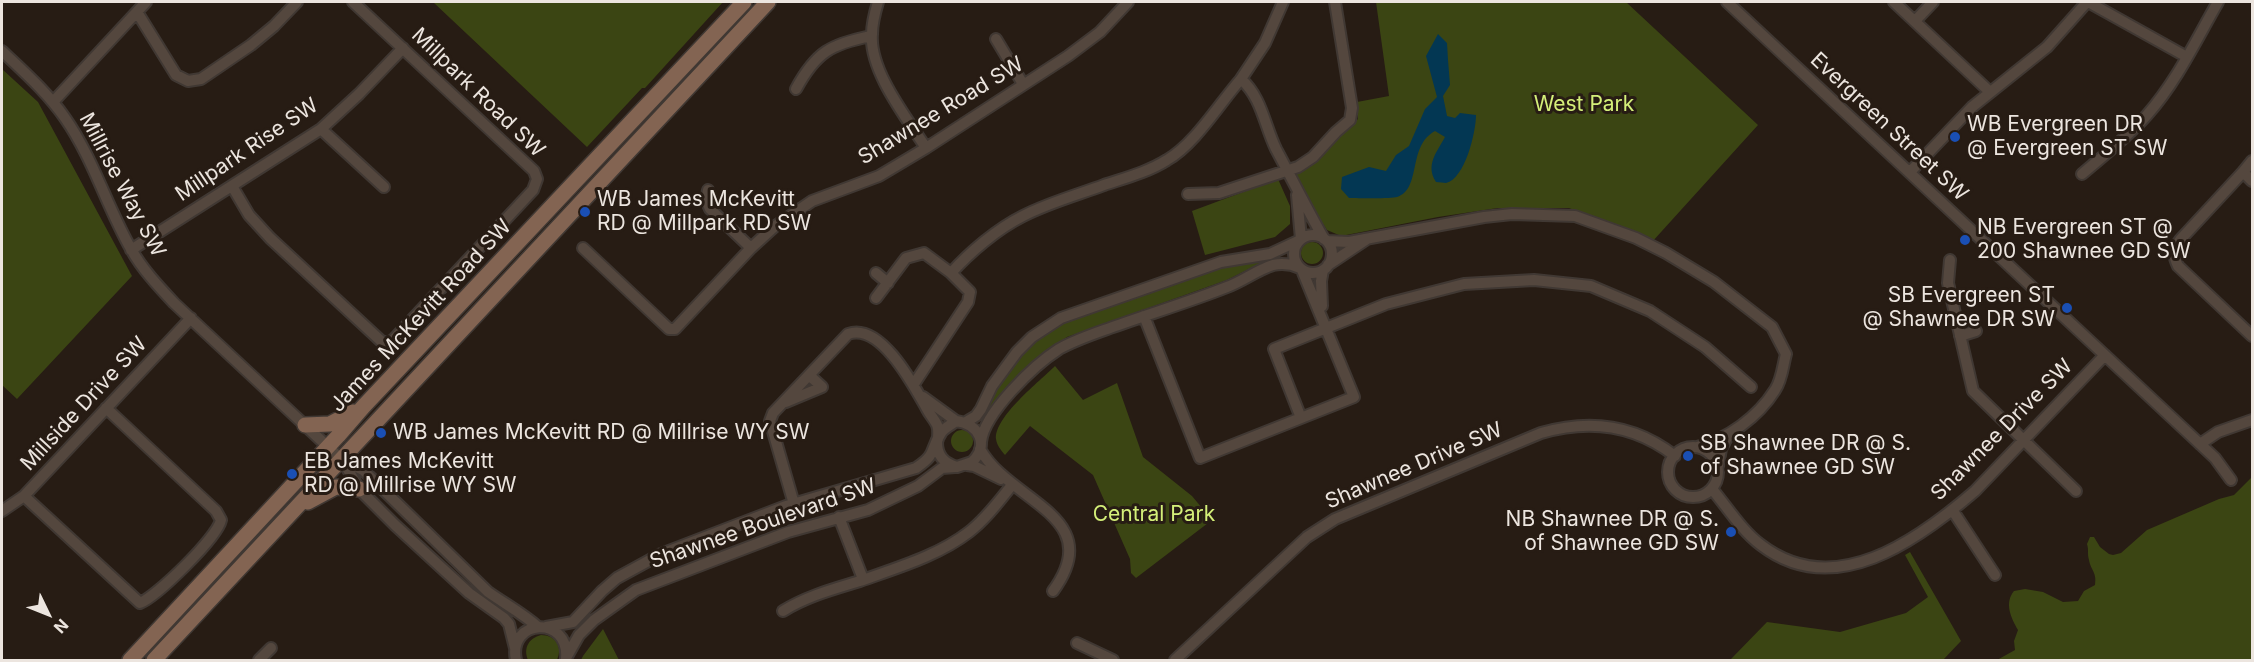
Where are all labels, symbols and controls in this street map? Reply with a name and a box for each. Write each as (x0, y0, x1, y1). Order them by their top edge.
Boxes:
street label: Millpark Road SW (406, 23, 550, 163)
street label: Evergreen Street SW (1805, 47, 1973, 207)
street label: Shawnee Road SW (854, 52, 1028, 170)
park label: West Park (1534, 92, 1634, 118)
street label: Millpark Rise SW (171, 93, 323, 207)
street label: Millrise Way SW (73, 109, 171, 261)
place label: WB Evergreen DR @ Evergreen ST SW (1967, 112, 2167, 162)
marker: WB Evergreen DR @ Evergreen ST SW (1948, 130, 1962, 144)
place label: WB James McKevitt RD @ Millpark RD SW (597, 187, 811, 237)
marker: WB James McKevitt RD @ Millpark RD SW (578, 205, 592, 219)
street label: James McKevitt Road SW (325, 214, 517, 418)
place label: NB Evergreen ST @ 200 Shawnee GD SW (1977, 215, 2191, 265)
marker: NB Evergreen ST @ 200 Shawnee GD SW (1958, 233, 1972, 247)
place label: SB Evergreen ST @ Shawnee DR SW (1862, 283, 2055, 333)
marker: SB Evergreen ST @ Shawnee DR SW (2060, 301, 2074, 315)
street label: Millside Drive SW (16, 332, 152, 476)
street label: Shawnee Drive SW (1926, 354, 2078, 506)
street label: Shawnee Drive SW (1322, 417, 1506, 515)
place label: WB James McKevitt RD @ Millrise WY SW (393, 420, 809, 446)
marker: WB James McKevitt RD @ Millrise WY SW (374, 426, 388, 440)
place label: SB Shawnee DR @ S. of Shawnee GD SW (1700, 431, 1911, 481)
place label: EB James McKevitt RD @ Millrise WY SW (304, 449, 517, 499)
marker: SB Shawnee DR @ S. of Shawnee GD SW (1681, 449, 1695, 463)
marker: EB James McKevitt RD @ Millrise WY SW (285, 467, 299, 481)
street label: Shawnee Boulevard SW (647, 473, 879, 575)
park label: Central Park (1093, 502, 1215, 528)
place label: NB Shawnee DR @ S. of Shawnee GD SW (1506, 507, 1719, 557)
marker: NB Shawnee DR @ S. of Shawnee GD SW (1724, 525, 1738, 539)
north arrow (18, 584, 78, 644)
text: N (50, 615, 73, 638)

